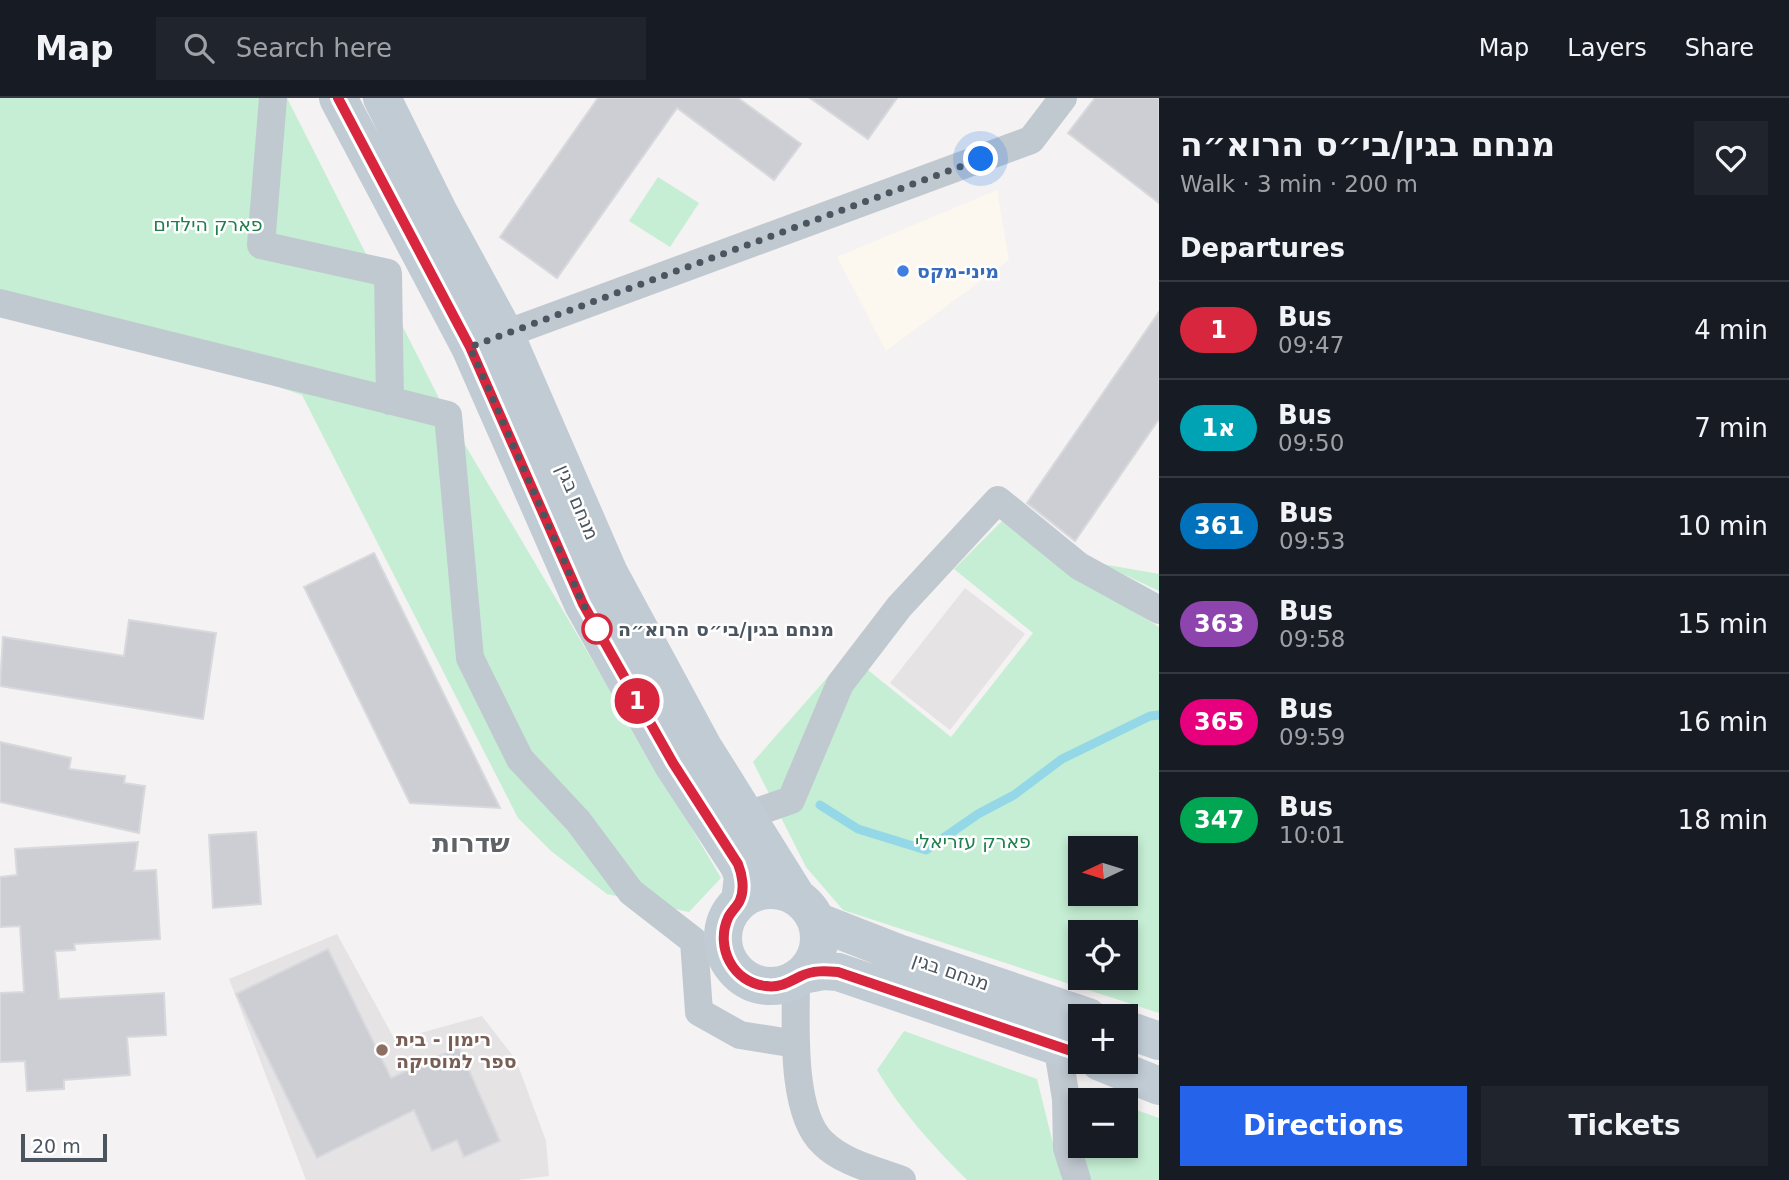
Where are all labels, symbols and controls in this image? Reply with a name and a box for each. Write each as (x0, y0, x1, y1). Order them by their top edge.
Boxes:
search box (156, 17, 646, 80)
text: Map (35, 29, 114, 68)
icon: search (180, 29, 218, 67)
text: Search here (236, 33, 392, 63)
text: Map (1479, 34, 1529, 62)
text: Layers (1567, 34, 1647, 62)
text: Share (1685, 34, 1754, 62)
button: heart (1694, 121, 1768, 195)
text: מנחם בגין/בי״ס הרוא״ה (1180, 125, 1555, 164)
your location (963, 141, 998, 176)
text: Walk · 3 min · 200 m (1180, 171, 1418, 197)
park label: פארק הילדים (153, 213, 263, 235)
text: Departures (1180, 233, 1345, 263)
place label: מיני-מקס (917, 260, 999, 283)
marker: מיני-מקס (895, 263, 911, 279)
text: Bus (1278, 302, 1332, 332)
text: 4 min (1694, 315, 1768, 345)
text: 1 (1210, 316, 1227, 344)
text: 09:47 (1278, 332, 1344, 358)
text: Bus (1278, 400, 1332, 430)
text: 7 min (1694, 413, 1768, 443)
text: 1א (1201, 414, 1236, 442)
text: 09:50 (1278, 430, 1344, 456)
street label: מנחם בגין (552, 461, 604, 543)
text: Bus (1279, 498, 1333, 528)
text: 10 min (1678, 511, 1768, 541)
text: 361 (1194, 512, 1244, 540)
text: 09:53 (1279, 528, 1345, 554)
text: Bus (1279, 596, 1333, 626)
text: 15 min (1678, 609, 1768, 639)
text: 363 (1194, 610, 1244, 638)
marker: מנחם בגין/בי״ס הרוא״ה (582, 614, 612, 644)
place label: מנחם בגין/בי״ס הרוא״ה (618, 618, 834, 641)
text: 09:58 (1279, 626, 1345, 652)
line badge: 1 (614, 678, 660, 724)
text: 1 (629, 687, 645, 715)
text: Bus (1279, 694, 1333, 724)
text: 16 min (1678, 707, 1768, 737)
text: 365 (1194, 708, 1244, 736)
text: 09:59 (1279, 724, 1345, 750)
text: Bus (1279, 792, 1333, 822)
text: 18 min (1678, 805, 1768, 835)
text: 347 (1194, 806, 1244, 834)
text: 10:01 (1279, 822, 1345, 848)
district label: שדרות (432, 828, 510, 858)
park label: פארק עזריאלי (915, 830, 1031, 852)
north arrow (1068, 836, 1138, 906)
map controls (1068, 836, 1138, 1158)
button: locate (1068, 920, 1138, 990)
street label: מנחם בגין (910, 948, 992, 994)
button: + (1068, 1004, 1138, 1074)
place label: רימון - בית ספר למוסיקה (396, 1028, 517, 1073)
marker: רימון - בית ספר למוסיקה (374, 1042, 390, 1058)
button: Directions (1180, 1086, 1467, 1166)
button: Tickets (1481, 1086, 1768, 1166)
button: − (1068, 1088, 1138, 1158)
scale bar (21, 1131, 107, 1163)
text: 20 m (32, 1135, 81, 1157)

